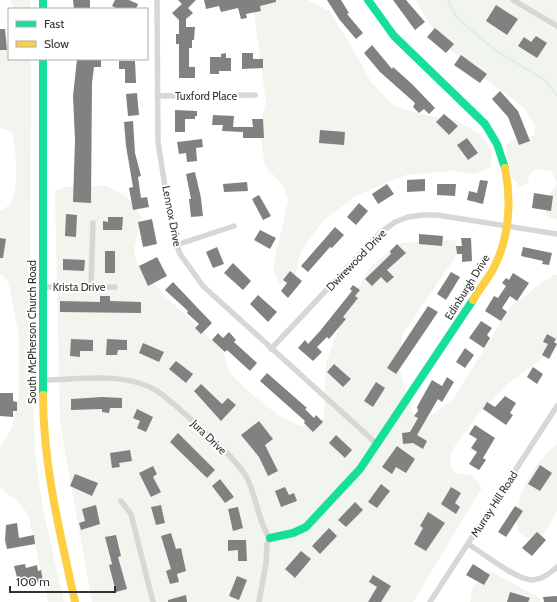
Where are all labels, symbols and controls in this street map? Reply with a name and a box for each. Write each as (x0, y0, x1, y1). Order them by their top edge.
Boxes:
legend (8, 8, 148, 60)
text: Fast (44, 16, 64, 31)
text: Slow (44, 36, 69, 51)
street label: Tuxford Place (175, 89, 237, 103)
street label: Lennox Drive (159, 184, 185, 248)
street label: Dwirewood Drive (323, 226, 389, 294)
street label: Edinburgh Drive (441, 251, 493, 322)
street label: South McPherson Church Road (25, 260, 39, 404)
street label: Krista Drive (53, 280, 106, 294)
street label: Jura Drive (187, 416, 230, 458)
street label: Murray Hill Road (467, 468, 521, 540)
scale bar (10, 568, 115, 594)
text: 100 m (16, 574, 50, 589)

